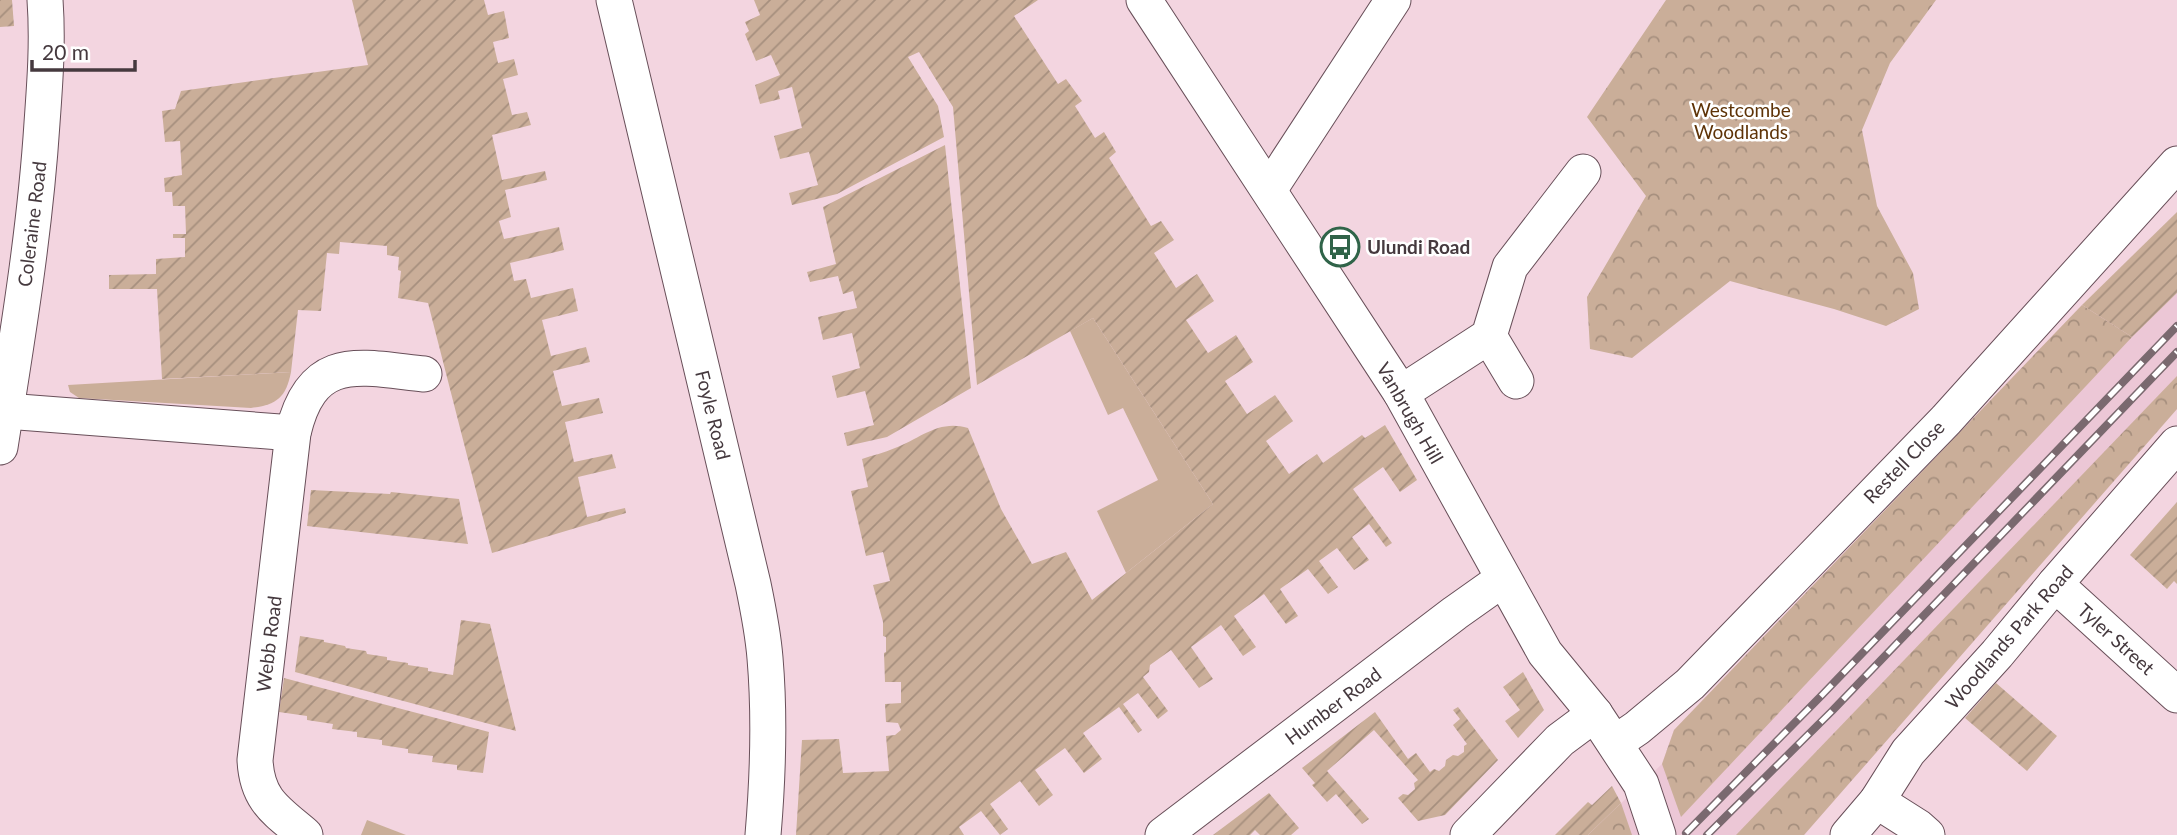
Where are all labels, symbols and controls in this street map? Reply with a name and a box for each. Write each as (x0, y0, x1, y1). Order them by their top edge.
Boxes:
scale bar (32, 28, 135, 72)
text: 20 m (42, 39, 89, 64)
park label: Westcombe Woodlands (1691, 98, 1791, 143)
street label: Coleraine Road (12, 160, 51, 288)
bus stop icon: Ulundi Road (1319, 226, 1361, 268)
place label: Ulundi Road (1367, 235, 1470, 258)
street label: Vanbrugh Hill (1372, 358, 1449, 467)
street label: Foyle Road (691, 368, 736, 462)
street label: Restell Close (1858, 415, 1949, 508)
street label: Woodlands Park Road (1940, 560, 2077, 713)
street label: Webb Road (251, 594, 286, 693)
street label: Tyler Street (2073, 598, 2160, 679)
street label: Humber Road (1280, 662, 1385, 749)

